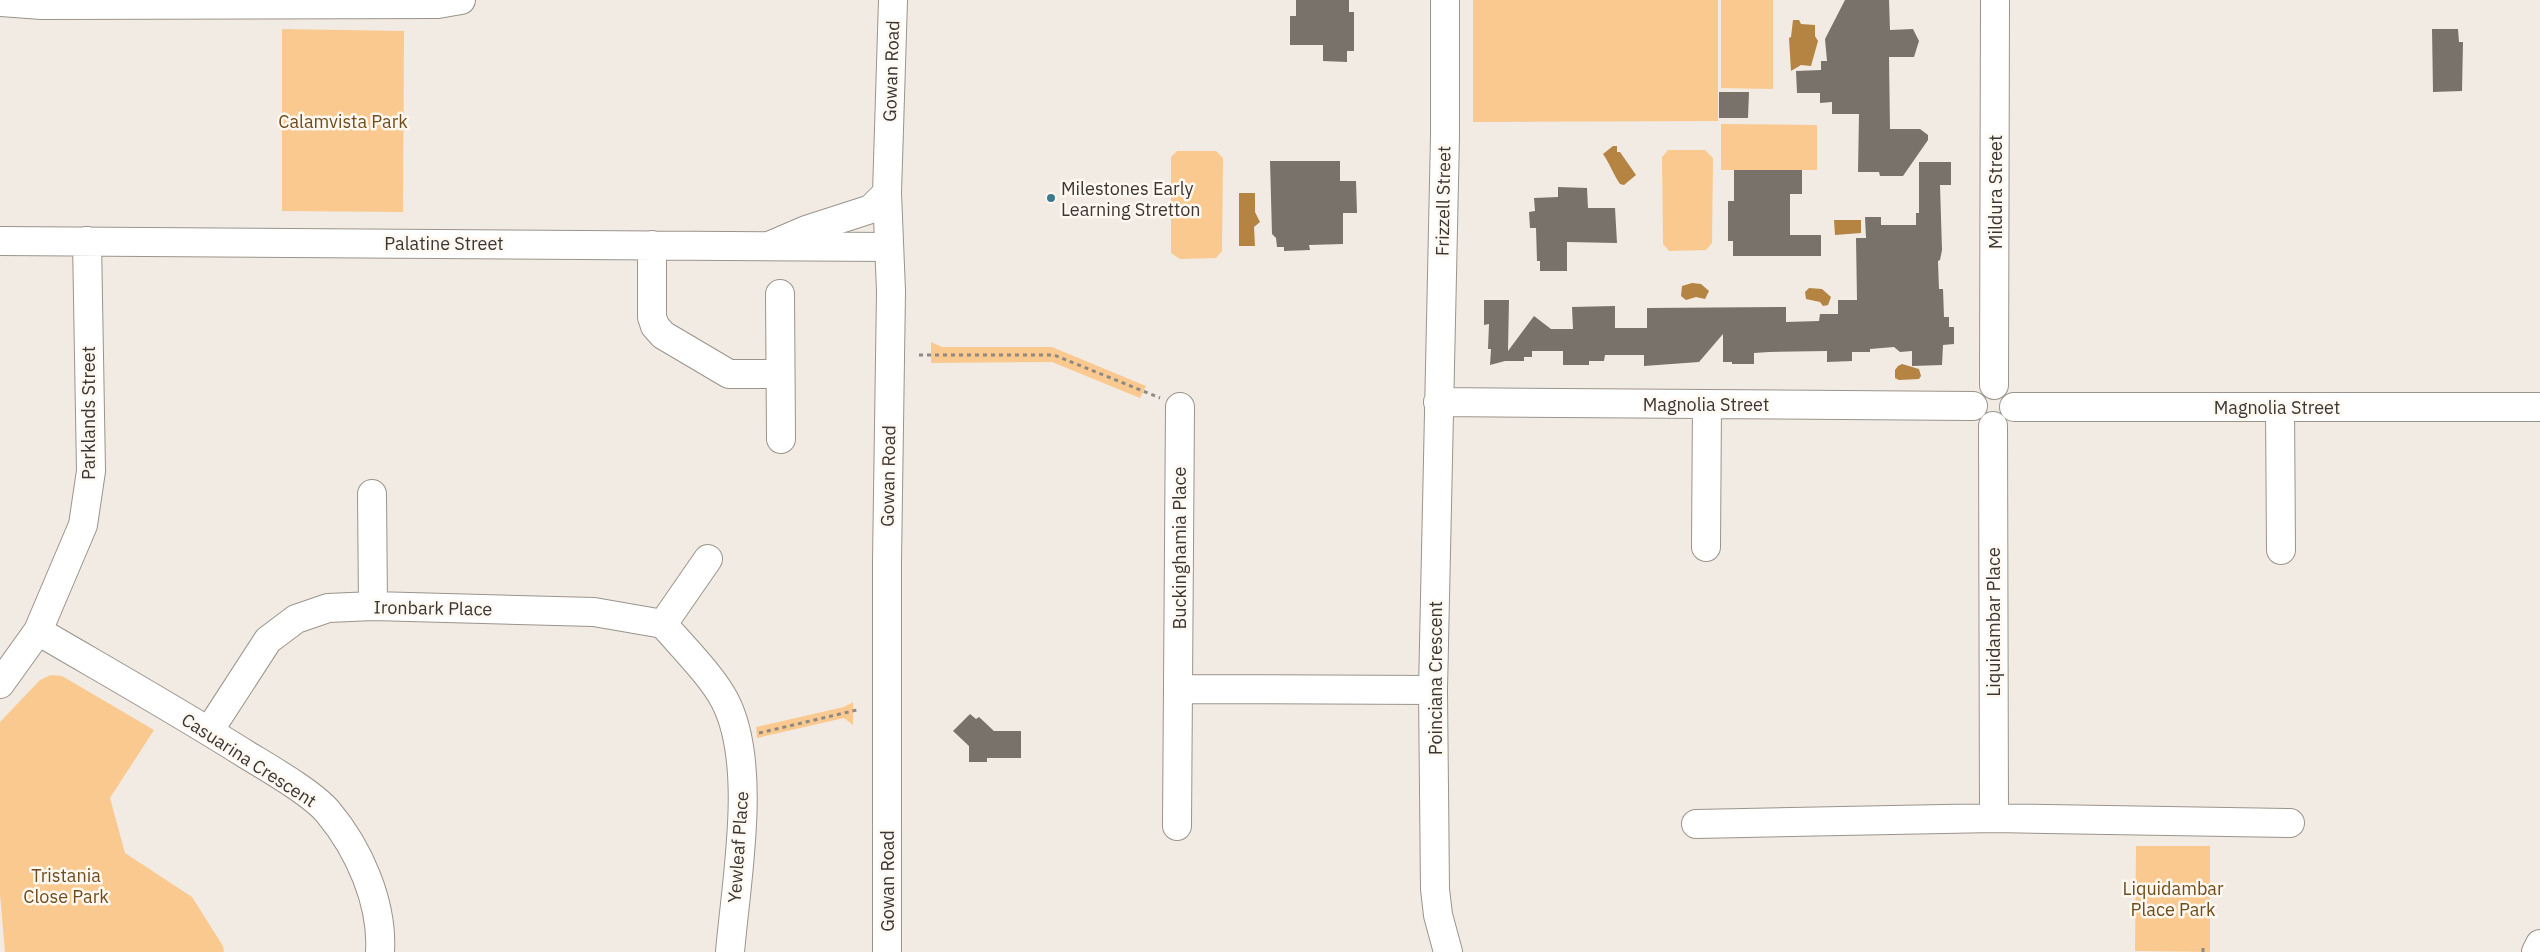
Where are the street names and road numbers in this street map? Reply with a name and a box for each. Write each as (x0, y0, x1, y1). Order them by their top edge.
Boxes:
street label: Gowan Road (878, 20, 904, 122)
street label: Mildura Street (1984, 135, 2007, 249)
street label: Frizzell Street (1431, 146, 1455, 256)
street label: Palatine Street (384, 232, 504, 255)
street label: Parklands Street (77, 346, 100, 480)
street label: Magnolia Street (1643, 393, 1769, 416)
street label: Magnolia Street (2214, 396, 2340, 419)
street label: Gowan Road (876, 425, 900, 527)
street label: Buckinghamia Place (1168, 466, 1191, 629)
street label: Liquidambar Place (1982, 547, 2005, 697)
street label: Ironbark Place (373, 595, 493, 621)
street label: Poinciana Crescent (1424, 601, 1447, 755)
street label: Casuarina Crescent (177, 708, 321, 812)
street label: Yewleaf Place (723, 790, 753, 904)
street label: Gowan Road (876, 830, 899, 932)

